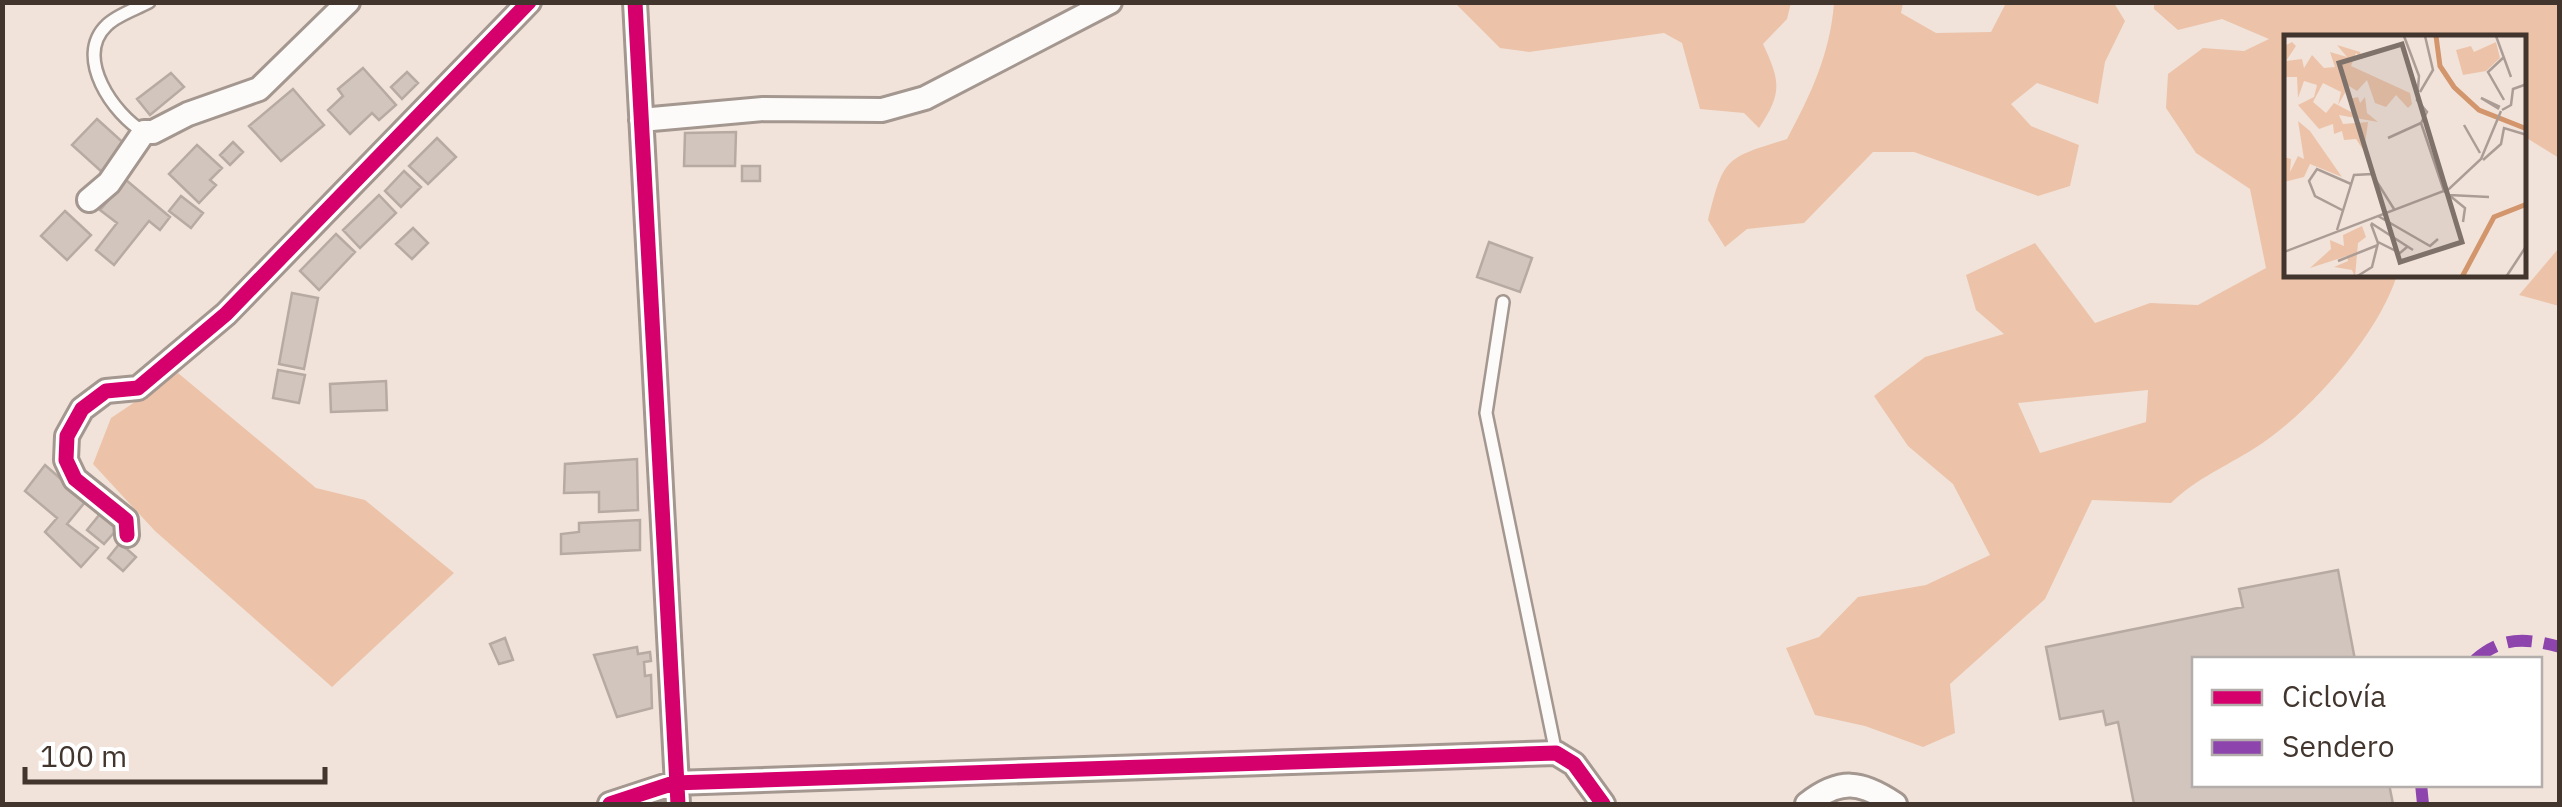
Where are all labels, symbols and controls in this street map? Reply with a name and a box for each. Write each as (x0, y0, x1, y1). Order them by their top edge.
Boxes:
inset map (2284, 35, 2527, 278)
legend (2192, 657, 2542, 787)
text: Ciclovía (2282, 676, 2386, 715)
scale bar (25, 722, 325, 784)
text: Sendero (2282, 726, 2394, 765)
text: 100 m (40, 736, 127, 775)

